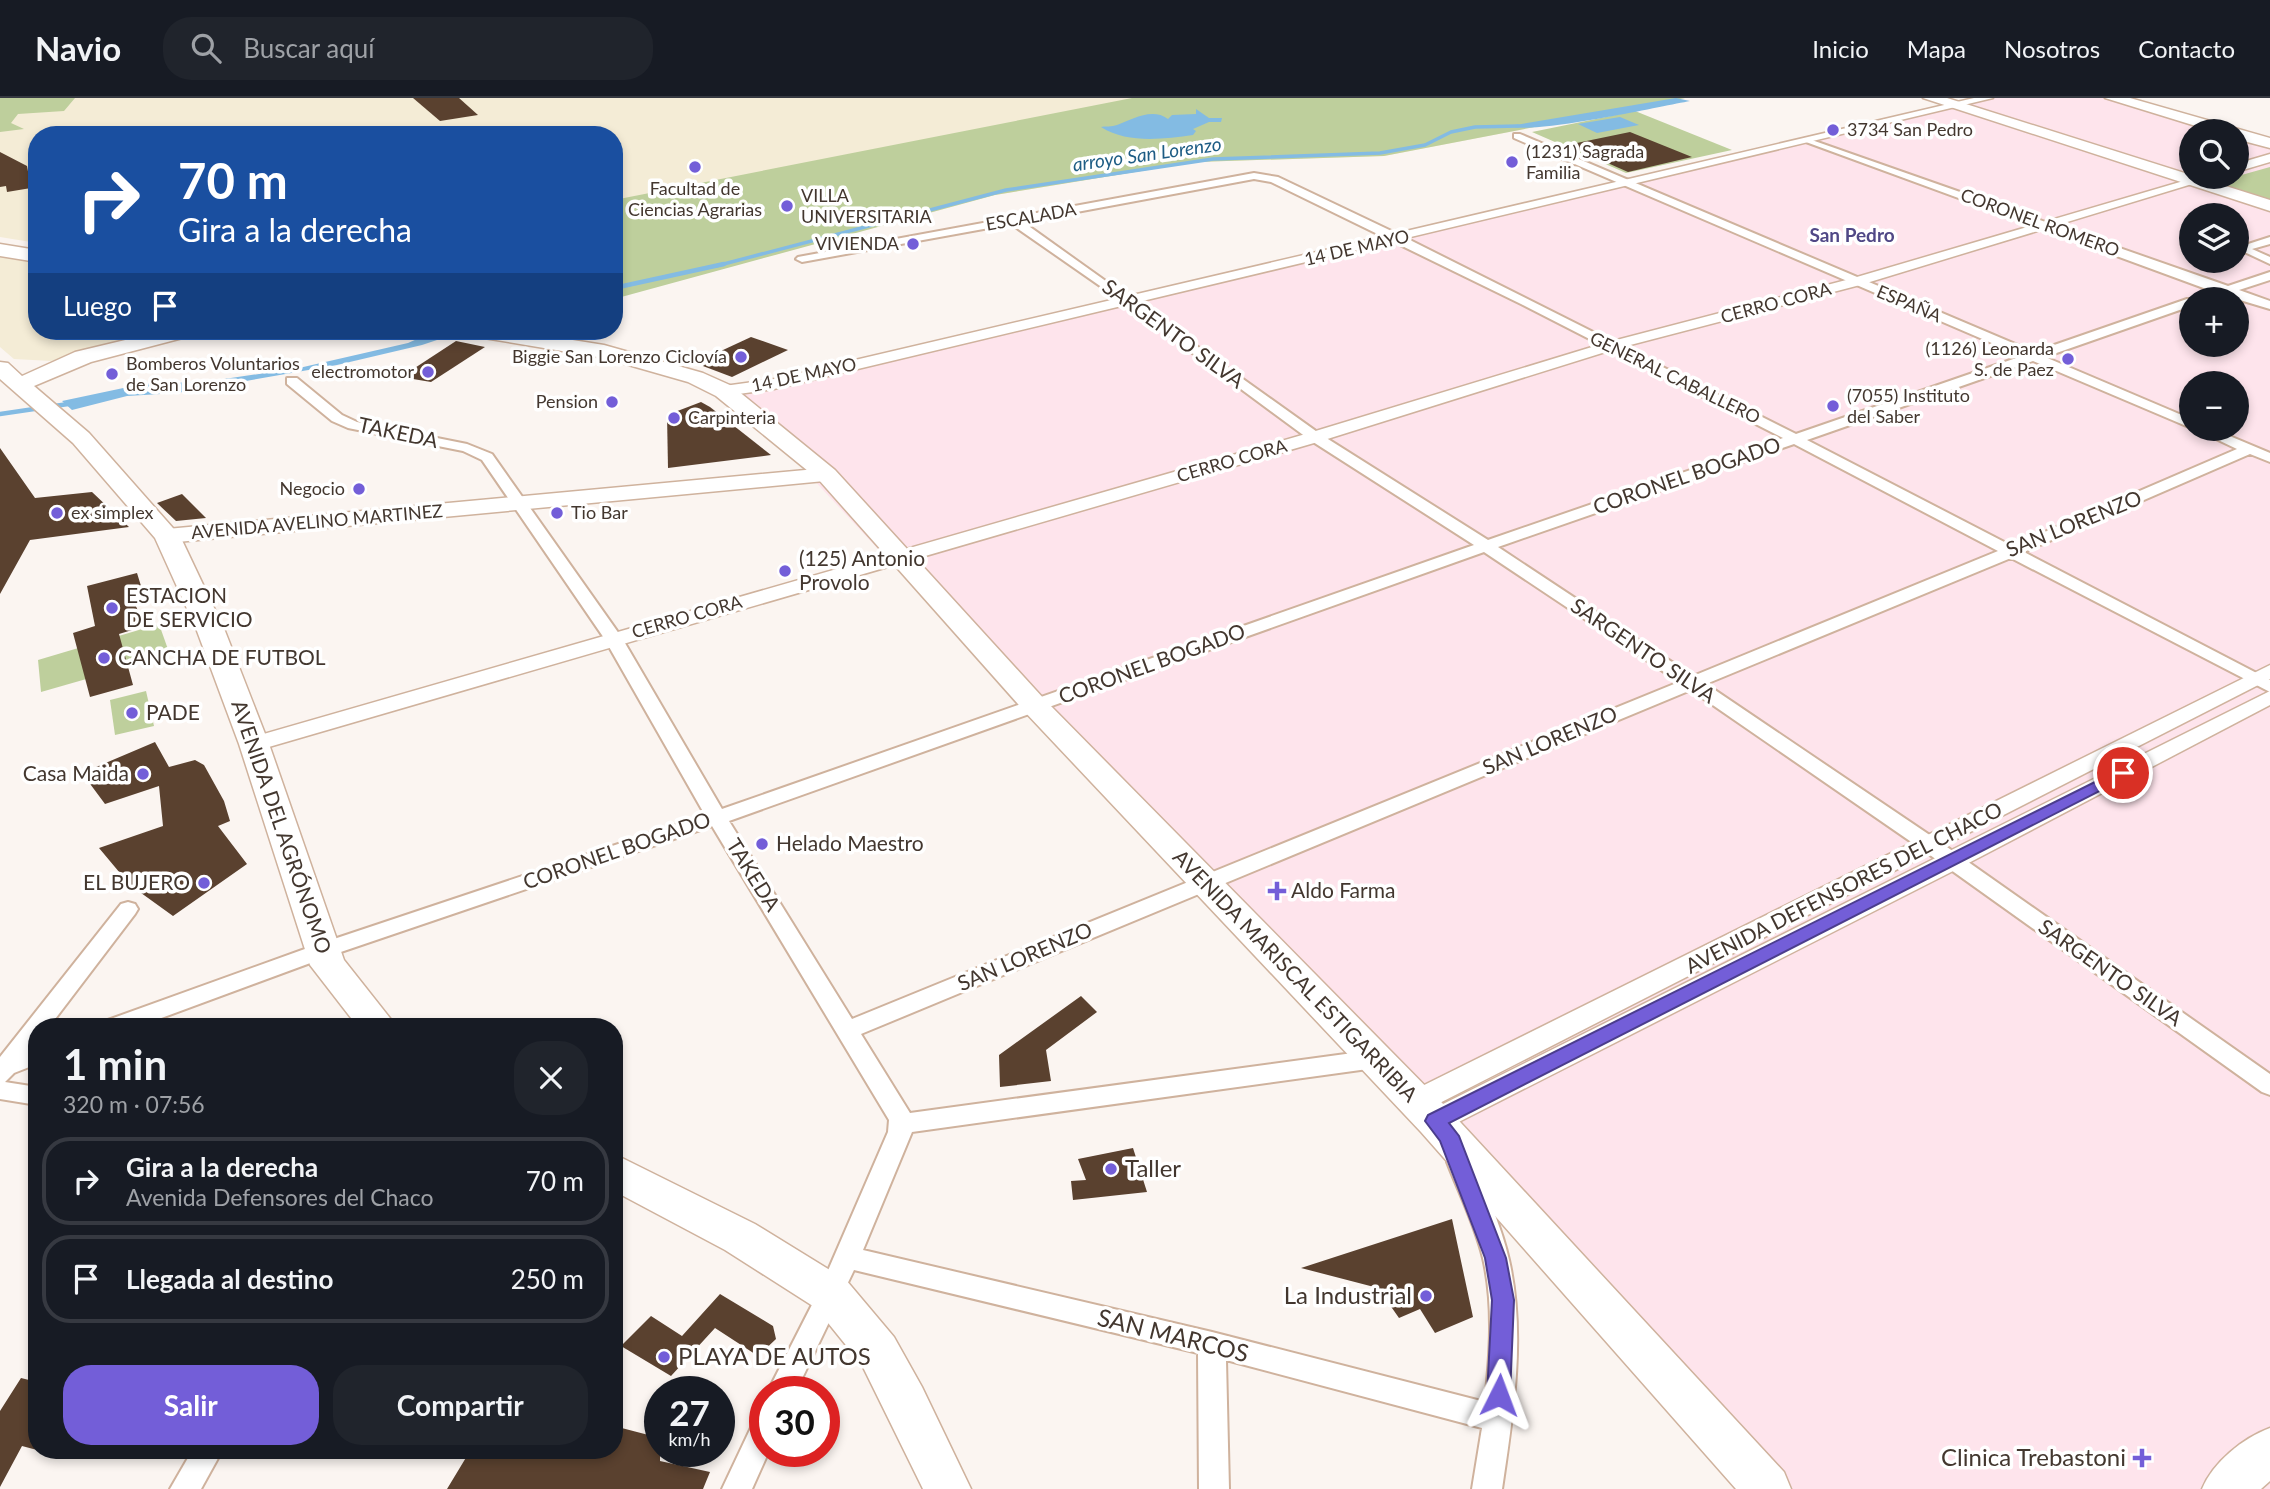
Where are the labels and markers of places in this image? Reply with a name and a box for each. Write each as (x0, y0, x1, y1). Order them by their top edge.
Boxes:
place label: 3734 San Pedro (1847, 118, 1973, 140)
marker: 3734 San Pedro (1825, 122, 1841, 138)
place label: (1231) Sagrada Familia (1526, 140, 1644, 183)
marker: (1231) Sagrada Familia (1504, 154, 1520, 170)
marker: Facultad de Ciencias Agrarias (687, 159, 703, 175)
place label: Facultad de Ciencias Agrarias (628, 177, 762, 220)
place label: VILLA UNIVERSITARIA (801, 184, 933, 227)
marker: VILLA UNIVERSITARIA (779, 198, 795, 214)
place label: VIVIENDA (815, 232, 900, 254)
marker: VIVIENDA (905, 236, 921, 252)
place label: (1126) Leonarda S. de Paez (1926, 337, 2054, 380)
place label: Biggie San Lorenzo Ciclovía (512, 345, 727, 367)
marker: Biggie San Lorenzo Ciclovía (733, 349, 749, 365)
marker: (1126) Leonarda S. de Paez (2060, 351, 2076, 367)
place label: Bomberos Voluntarios de San Lorenzo (126, 352, 300, 395)
place label: electromotor (311, 360, 414, 382)
marker: electromotor (420, 364, 436, 380)
marker: Bomberos Voluntarios de San Lorenzo (104, 366, 120, 382)
place label: (7055) Instituto del Saber (1847, 384, 1970, 427)
place label: Pension (536, 390, 598, 412)
marker: Pension (604, 394, 620, 410)
marker: (7055) Instituto del Saber (1825, 398, 1841, 414)
place label: Carpinteria (688, 406, 776, 428)
marker: Carpinteria (666, 410, 682, 426)
place label: Negocio (279, 477, 345, 499)
marker: Negocio (351, 481, 367, 497)
place label: ex simplex (71, 501, 154, 523)
place label: Tio Bar (571, 501, 628, 523)
marker: ex simplex (49, 505, 65, 521)
marker: Tio Bar (549, 505, 565, 521)
place label: (125) Antonio Provolo (799, 545, 925, 594)
marker: (125) Antonio Provolo (777, 563, 793, 579)
place label: ESTACION DE SERVICIO (126, 582, 253, 631)
marker: ESTACION DE SERVICIO (104, 600, 120, 616)
place label: CANCHA DE FUTBOL (118, 644, 326, 669)
marker: CANCHA DE FUTBOL (96, 650, 112, 666)
place label: PADE (146, 699, 200, 724)
marker: PADE (124, 705, 140, 721)
pin (2093, 743, 2153, 803)
place label: Casa Maida (23, 760, 129, 785)
marker: Casa Maida (135, 766, 151, 782)
place label: Helado Maestro (776, 830, 924, 855)
marker: Helado Maestro (754, 836, 770, 852)
place label: EL BUJERO (83, 869, 190, 894)
marker: EL BUJERO (196, 875, 212, 891)
place label: Aldo Farma (1291, 877, 1395, 902)
marker: Aldo Farma (1269, 883, 1285, 899)
place label: Taller (1125, 1153, 1181, 1182)
marker: Taller (1103, 1161, 1119, 1177)
place label: La Industrial (1284, 1280, 1412, 1309)
marker: La Industrial (1418, 1288, 1434, 1304)
place label: PLAYA DE AUTOS (678, 1341, 871, 1370)
marker: PLAYA DE AUTOS (656, 1349, 672, 1365)
place label: Clinica Trebastoni (1941, 1442, 2126, 1471)
marker: Clinica Trebastoni (2132, 1448, 2152, 1468)

